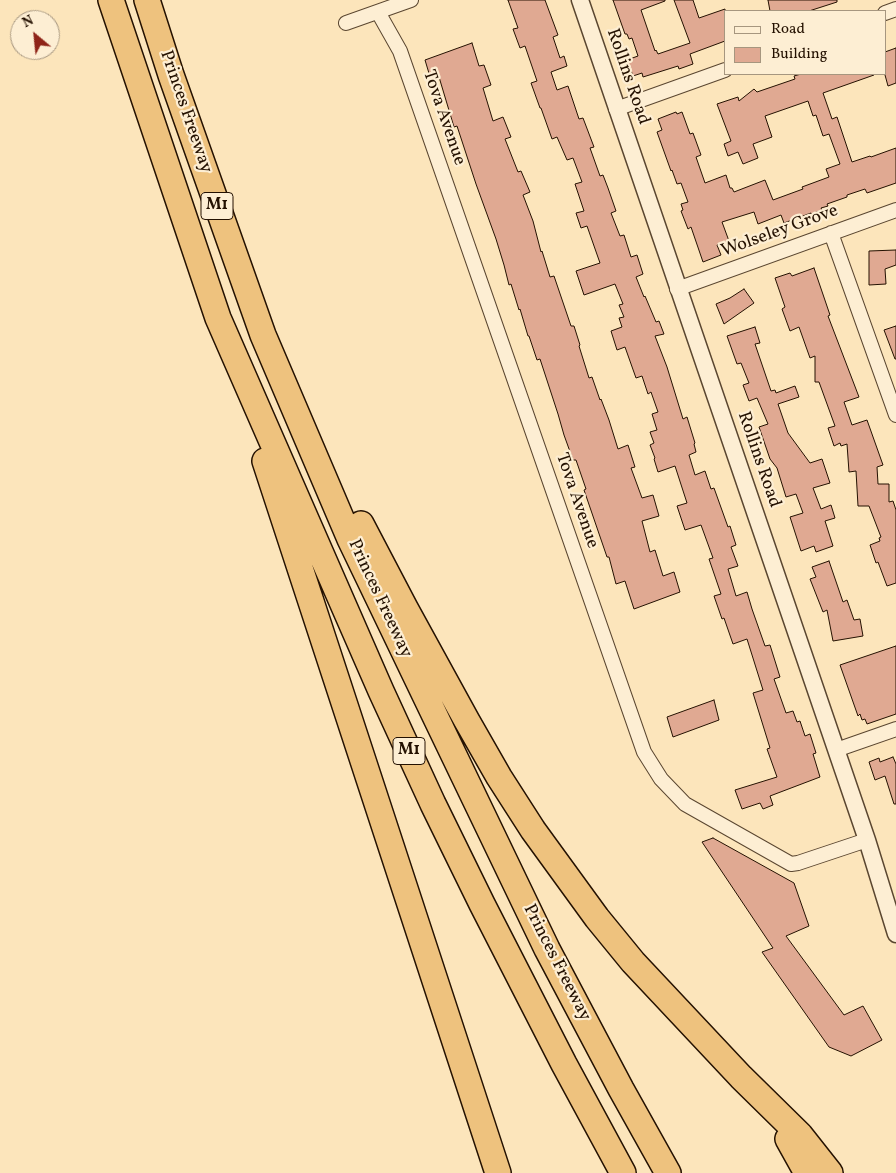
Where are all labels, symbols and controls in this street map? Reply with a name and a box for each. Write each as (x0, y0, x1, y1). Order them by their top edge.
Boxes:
north arrow (10, 10, 60, 60)
legend (724, 10, 886, 75)
text: N (19, 11, 37, 33)
text: Road (771, 19, 805, 40)
street label: Rollins Road (600, 26, 654, 128)
text: Building (771, 44, 827, 65)
street label: Princes Freeway (154, 48, 216, 176)
street label: Tova Avenue (417, 67, 469, 169)
road number: M1 (201, 192, 233, 220)
street label: Wolseley Grove (719, 201, 841, 263)
street label: Rollins Road (731, 409, 785, 511)
street label: Tova Avenue (550, 450, 602, 552)
street label: Princes Freeway (342, 536, 416, 662)
road number: M1 (393, 738, 425, 764)
street label: Princes Freeway (517, 901, 595, 1025)

